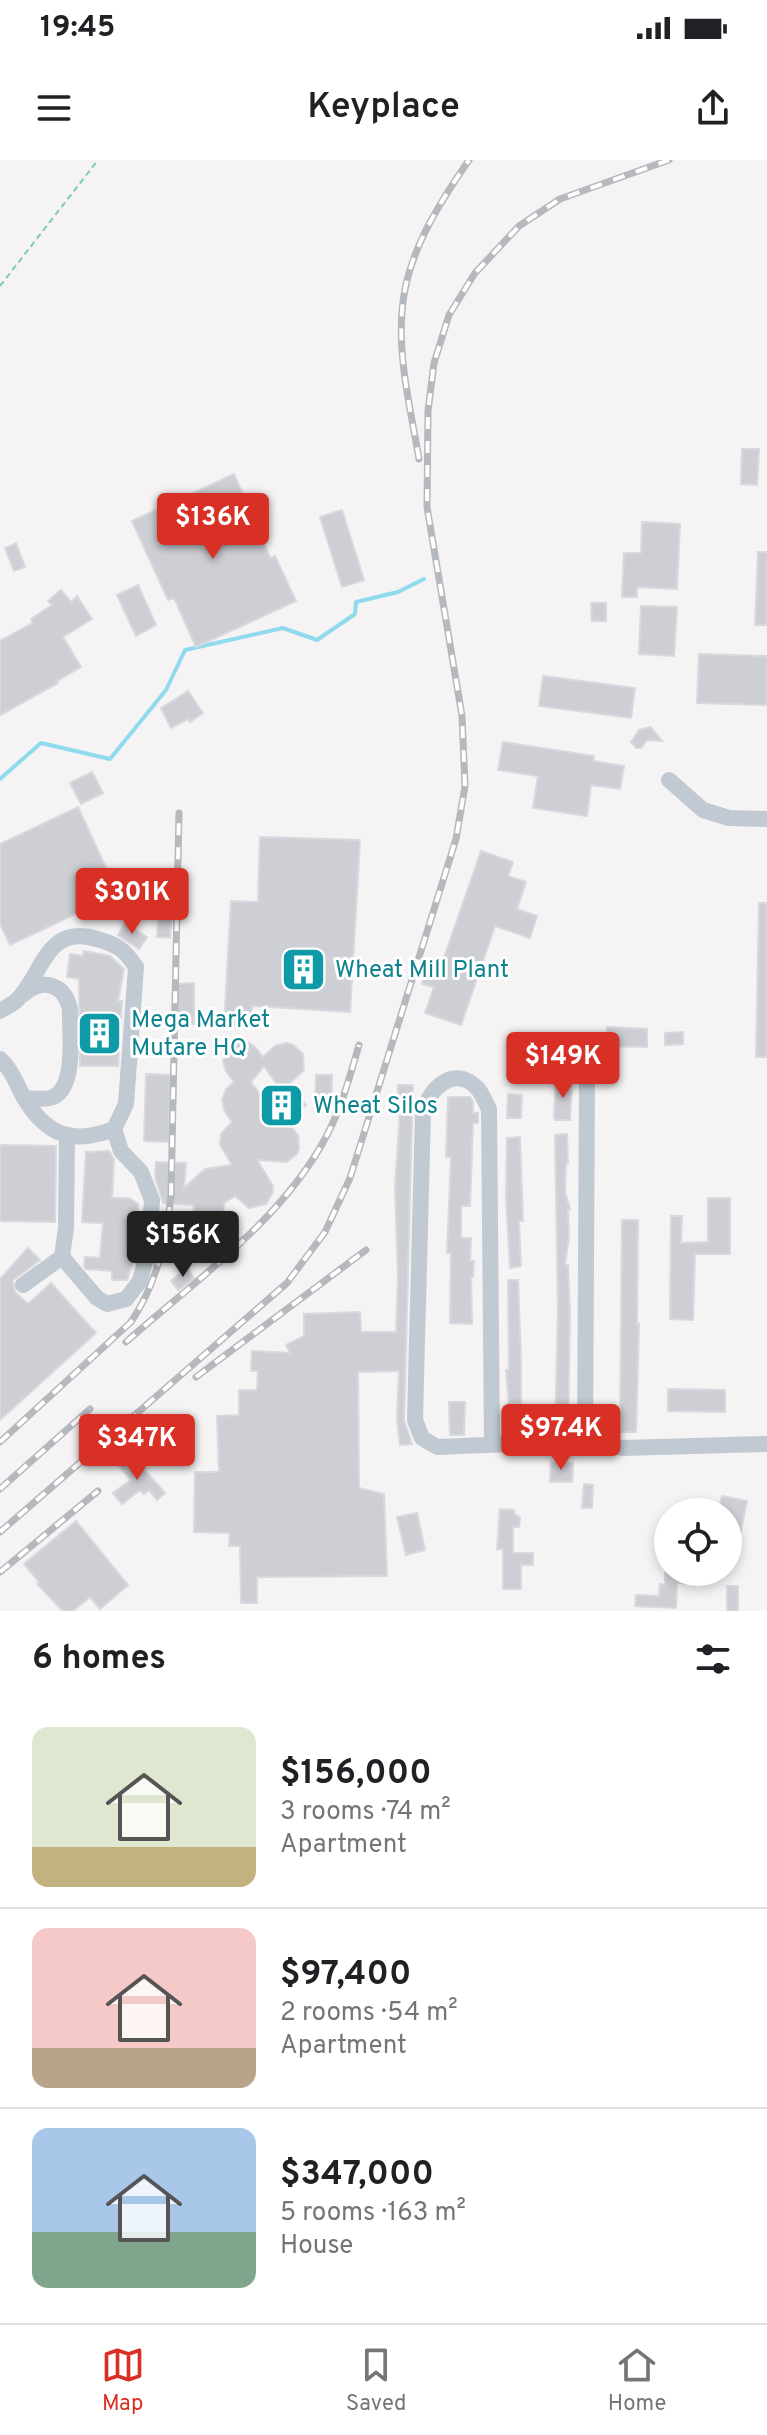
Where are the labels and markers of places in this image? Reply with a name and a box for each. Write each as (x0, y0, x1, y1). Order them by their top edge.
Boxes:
pin: $136K (157, 493, 269, 561)
pin: $301K (76, 868, 188, 936)
building icon: Wheat Mill Plant (280, 945, 328, 993)
place label: Wheat Mill Plant (335, 956, 509, 986)
place label: Mega Market Mutare HQ (131, 1006, 270, 1064)
building icon: Mega Market Mutare HQ (76, 1009, 124, 1057)
pin: $149K (507, 1032, 619, 1100)
building icon: Wheat Silos (258, 1081, 306, 1129)
place label: Wheat Silos (313, 1092, 438, 1122)
pin: $156K (127, 1211, 239, 1279)
pin: $97.4K (496, 1404, 626, 1472)
pin: $347K (81, 1414, 193, 1482)

